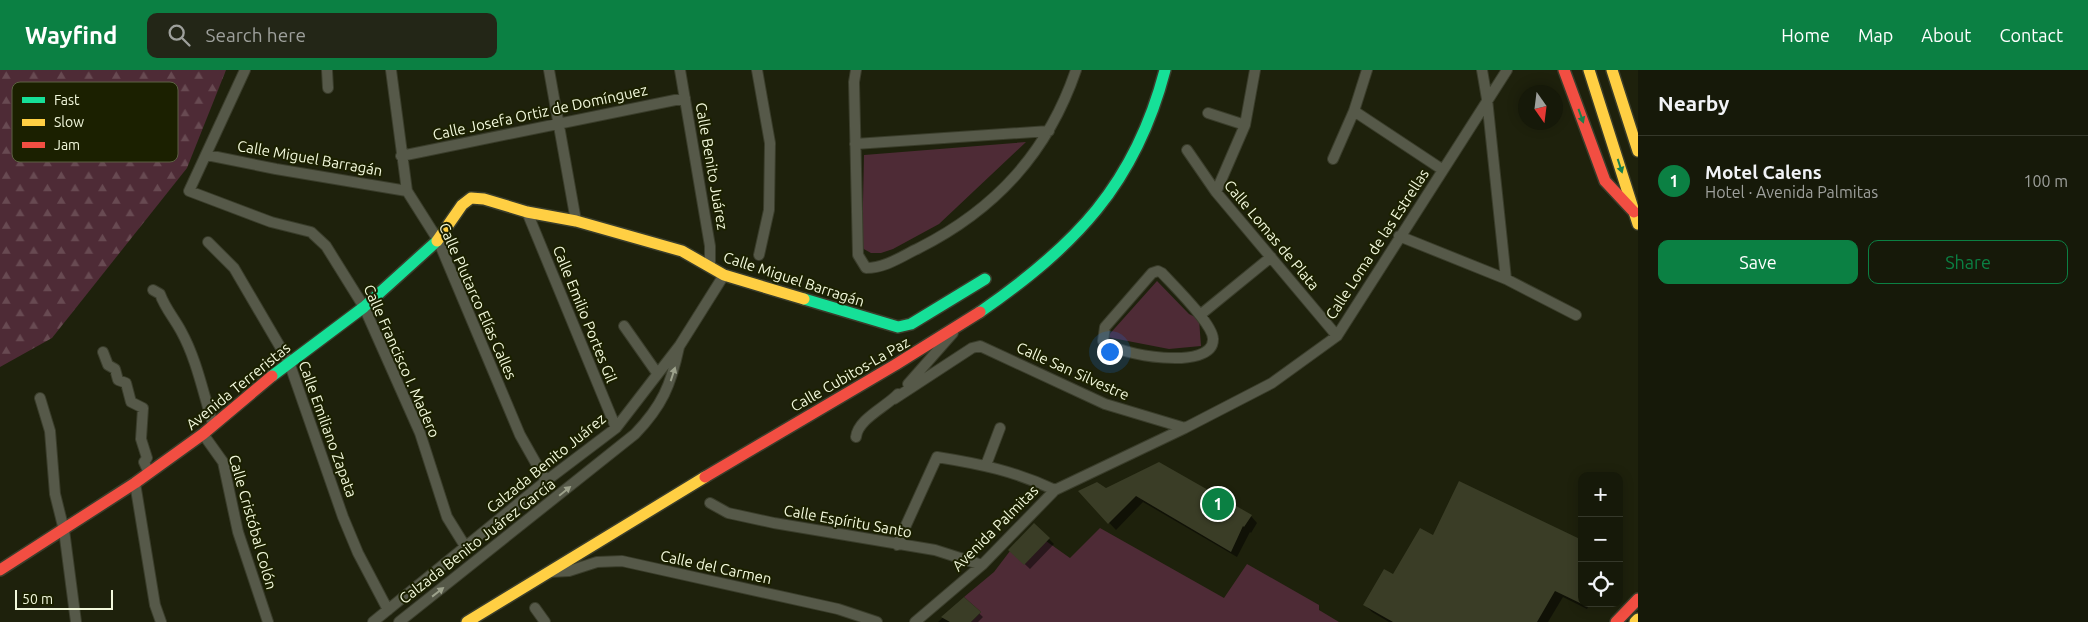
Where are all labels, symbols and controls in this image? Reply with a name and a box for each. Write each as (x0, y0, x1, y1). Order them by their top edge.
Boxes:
search box (147, 13, 497, 58)
icon: search (165, 21, 193, 49)
text: Wayfind (25, 22, 117, 49)
text: Search here (205, 24, 306, 46)
text: Home (1781, 25, 1830, 45)
text: Map (1858, 25, 1893, 45)
text: About (1921, 25, 1971, 45)
text: Contact (1999, 25, 2063, 45)
street label: Calle Josefa Ortiz de Domínguez (431, 81, 649, 143)
legend (12, 82, 178, 162)
north arrow (1518, 85, 1563, 130)
text: Nearby (1658, 91, 1729, 115)
text: Fast (54, 92, 80, 108)
street label: Calle Benito Juárez (692, 101, 732, 231)
one-way arrow (1577, 109, 1585, 124)
text: Slow (54, 114, 84, 130)
text: Jam (54, 137, 80, 153)
street label: Calle Miguel Barragán (236, 137, 384, 179)
one-way arrow (1616, 159, 1624, 174)
text: Motel Calens (1705, 161, 1822, 183)
street label: Calle Loma de las Estrellas (1322, 166, 1432, 322)
text: 1 (1669, 172, 1679, 190)
text: 100 m (2023, 172, 2068, 190)
street label: Calle Lomas de Plata (1221, 177, 1323, 293)
text: Hotel · Avenida Palmitas (1705, 183, 1878, 201)
street label: Calle Plutarco Elías Calles (436, 220, 520, 382)
button: Save (1658, 240, 1858, 284)
button: Share (1868, 240, 2068, 284)
street label: Calle Emilio Portes Gil (550, 243, 620, 385)
street label: Calle Miguel Barragán (721, 248, 867, 310)
street label: Calle Francisco I. Madero (361, 282, 443, 440)
street label: Calle Cubitos-La Paz (788, 333, 912, 415)
street label: Avenida Terreristas (183, 339, 293, 433)
street label: Calle San Silvestre (1014, 339, 1132, 403)
your location (1097, 339, 1123, 365)
street label: Calle Emiliano Zapata (295, 359, 361, 499)
one-way arrow (669, 366, 677, 381)
street label: Calzada Benito Juárez (483, 410, 609, 516)
street label: Calle Cristóbal Colón (226, 453, 280, 591)
map controls (1578, 472, 1623, 607)
button: + (1578, 472, 1623, 517)
street label: Calzada Benito Juárez García (396, 475, 558, 607)
street label: Avenida Palmitas (949, 482, 1041, 574)
one-way arrow (558, 485, 571, 496)
pin: 1 (1202, 485, 1234, 523)
street label: Calle Espíritu Santo (783, 501, 913, 541)
button: − (1578, 517, 1623, 562)
street label: Calle del Carmen (659, 547, 773, 587)
button: locate (1578, 562, 1623, 607)
scale bar (15, 587, 112, 610)
one-way arrow (431, 587, 445, 597)
text: 50 m (22, 591, 53, 607)

